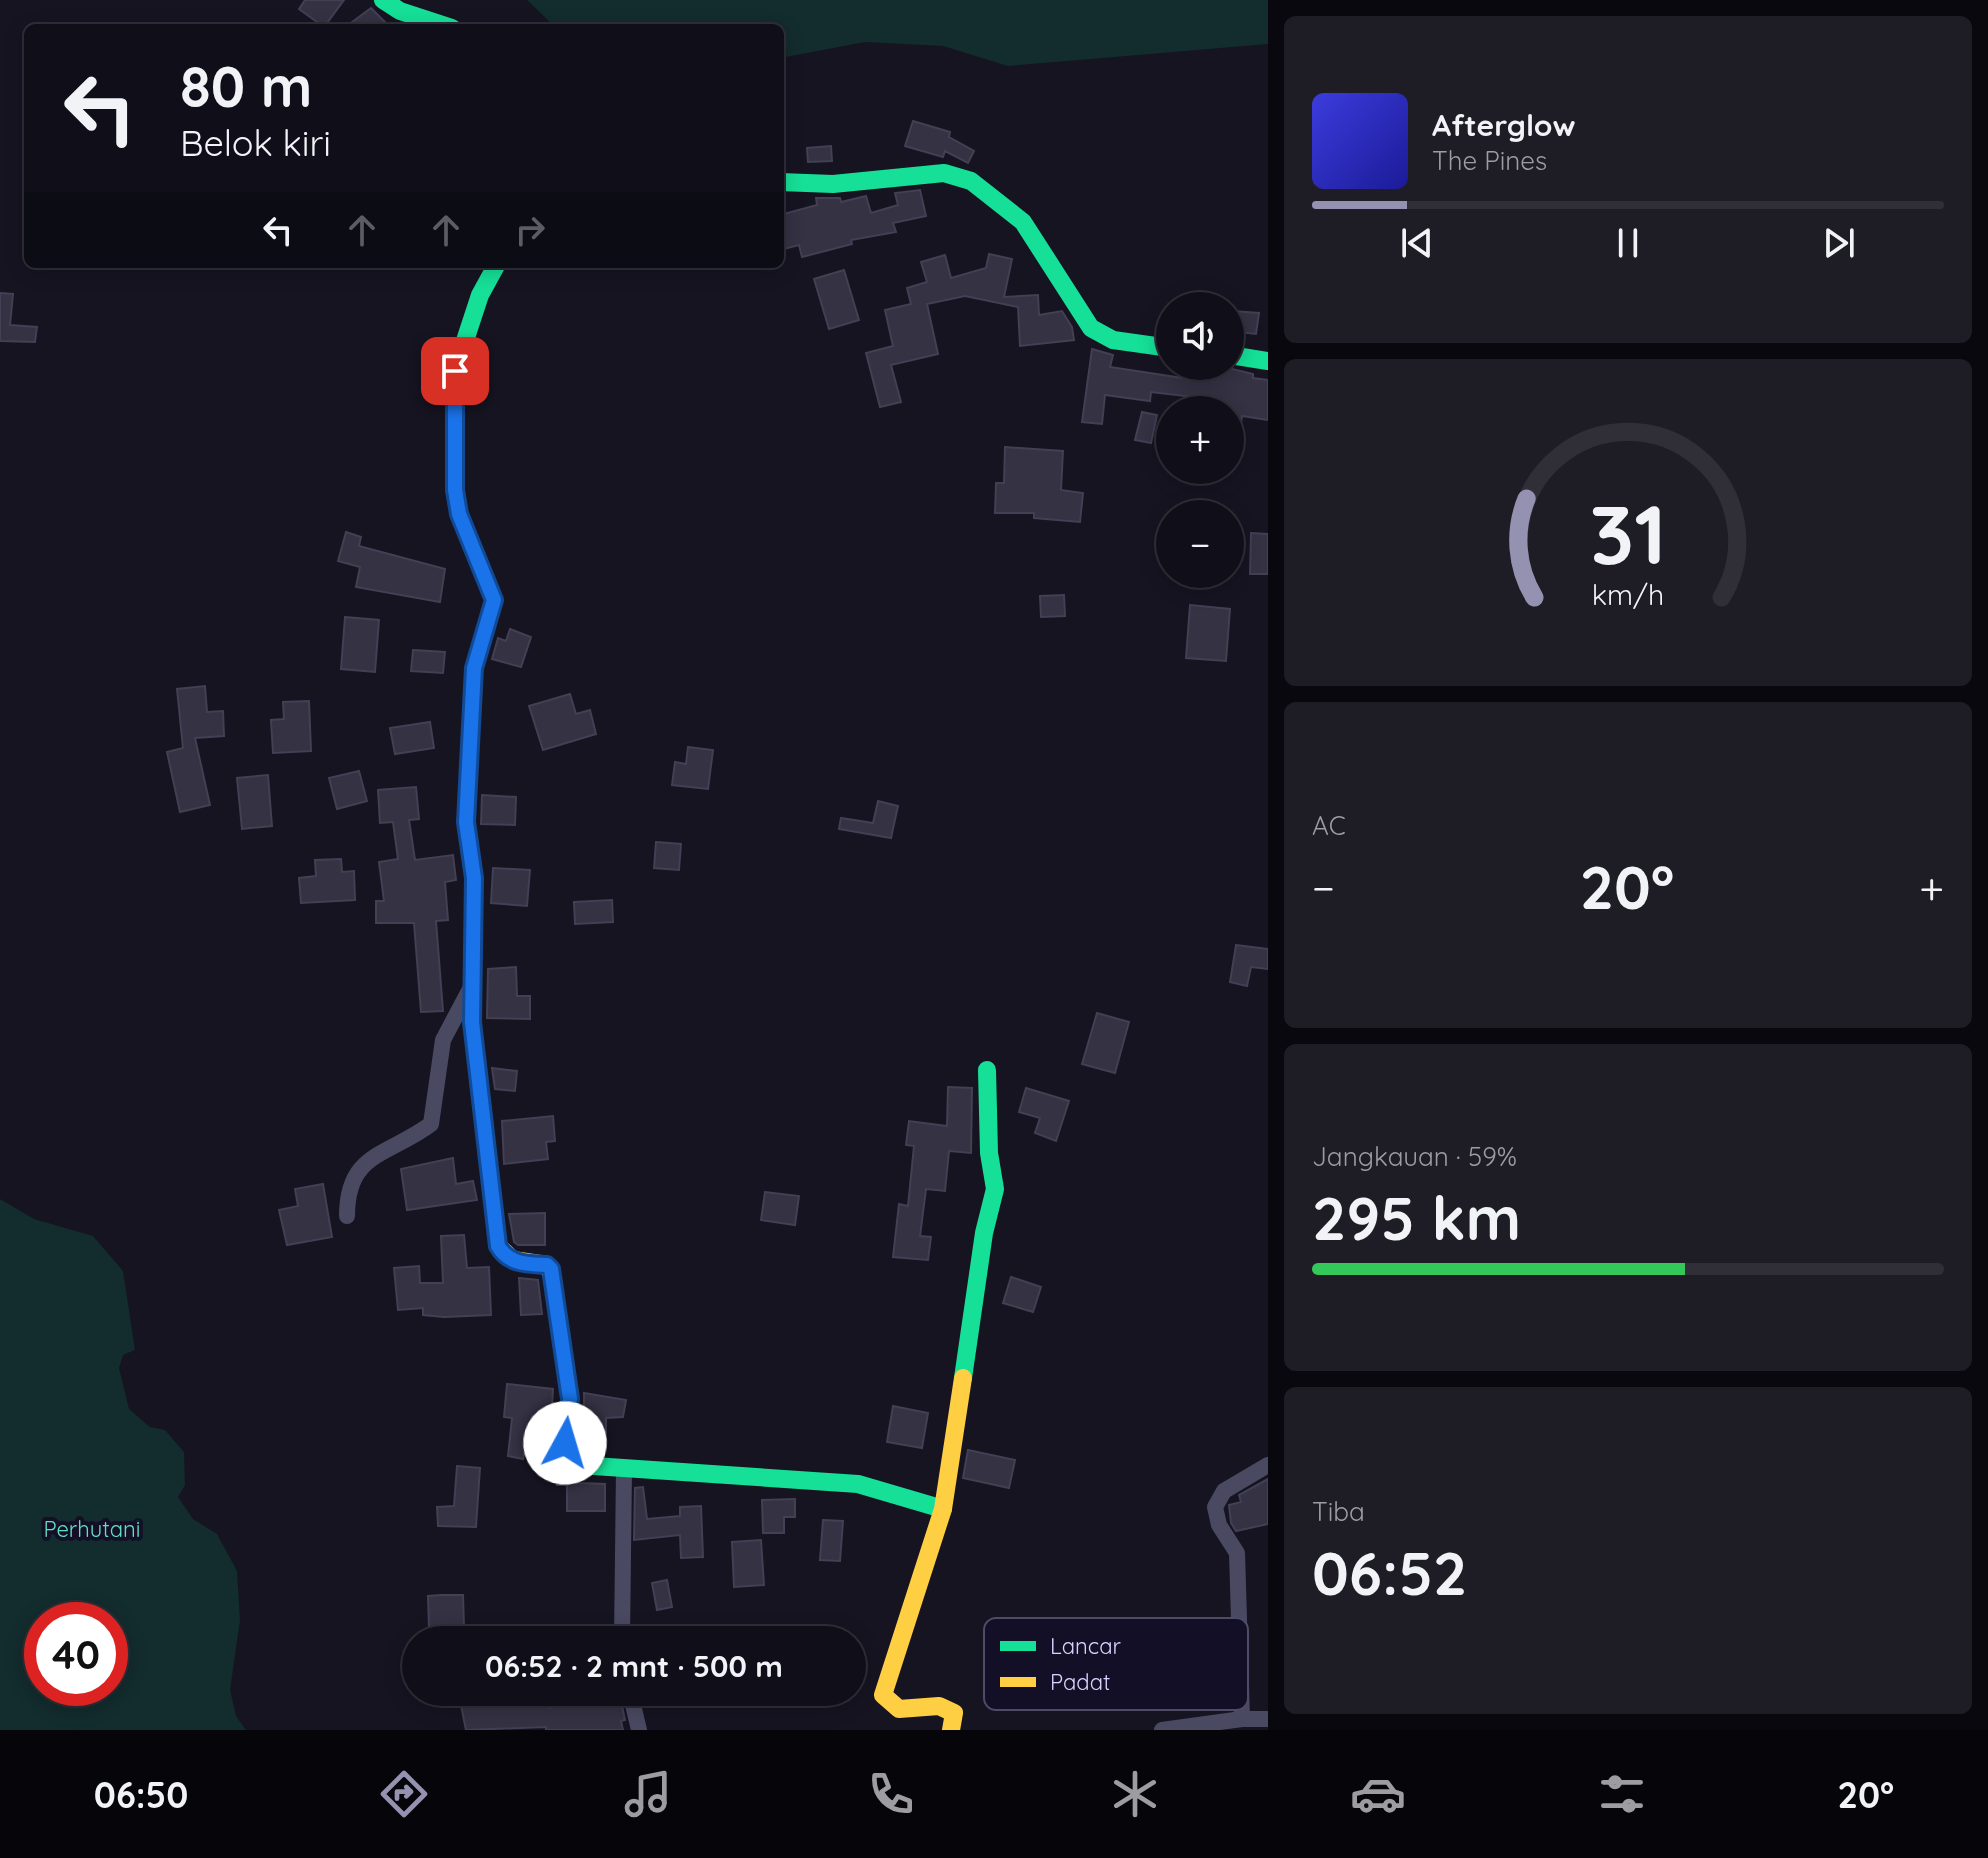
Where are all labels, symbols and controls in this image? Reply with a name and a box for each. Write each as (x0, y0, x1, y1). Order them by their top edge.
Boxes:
text: 80 m (180, 51, 312, 121)
icon: left (48, 56, 152, 160)
text: Afterglow (1432, 106, 1575, 144)
text: Belok kiri (180, 120, 331, 165)
text: The Pines (1432, 144, 1547, 177)
icon: left (256, 208, 300, 252)
icon: ahead (340, 208, 384, 252)
icon: ahead (424, 208, 468, 252)
icon: right (508, 208, 552, 252)
icon: previous (1395, 221, 1439, 265)
icon: pause (1606, 221, 1650, 265)
icon: next (1817, 221, 1861, 265)
map controls (1156, 292, 1244, 588)
button: sound (1156, 292, 1244, 380)
pin (421, 337, 489, 405)
icon: arrive (433, 349, 477, 393)
button: + (1156, 396, 1244, 484)
text: 31 (1589, 481, 1667, 585)
button: − (1156, 500, 1244, 588)
text: km/h (1592, 576, 1664, 612)
text: AC (1312, 809, 1346, 842)
text: 20° (1580, 849, 1674, 924)
text: − (1312, 860, 1335, 915)
text: + (1919, 860, 1944, 915)
text: Jangkauan · 59% (1312, 1140, 1517, 1173)
text: 295 km (1312, 1180, 1521, 1255)
position arrow (523, 1401, 607, 1485)
text: Tiba (1312, 1495, 1365, 1528)
park label: Perhutani (43, 1515, 141, 1543)
text: 06:52 (1312, 1535, 1467, 1610)
speed limit sign: 40 (24, 1602, 128, 1706)
legend (984, 1618, 1248, 1710)
text: Lancar (1050, 1632, 1121, 1660)
text: 06:52 · 2 mnt · 500 m (485, 1647, 783, 1685)
text: Padat (1050, 1668, 1110, 1696)
icon: directions (376, 1766, 432, 1822)
icon: music (620, 1766, 676, 1822)
icon: phone (863, 1766, 919, 1822)
icon: climate (1107, 1766, 1163, 1822)
icon: car (1350, 1766, 1406, 1822)
icon: filters (1594, 1766, 1650, 1822)
text: 06:50 (94, 1772, 188, 1817)
text: 20° (1837, 1772, 1894, 1817)

